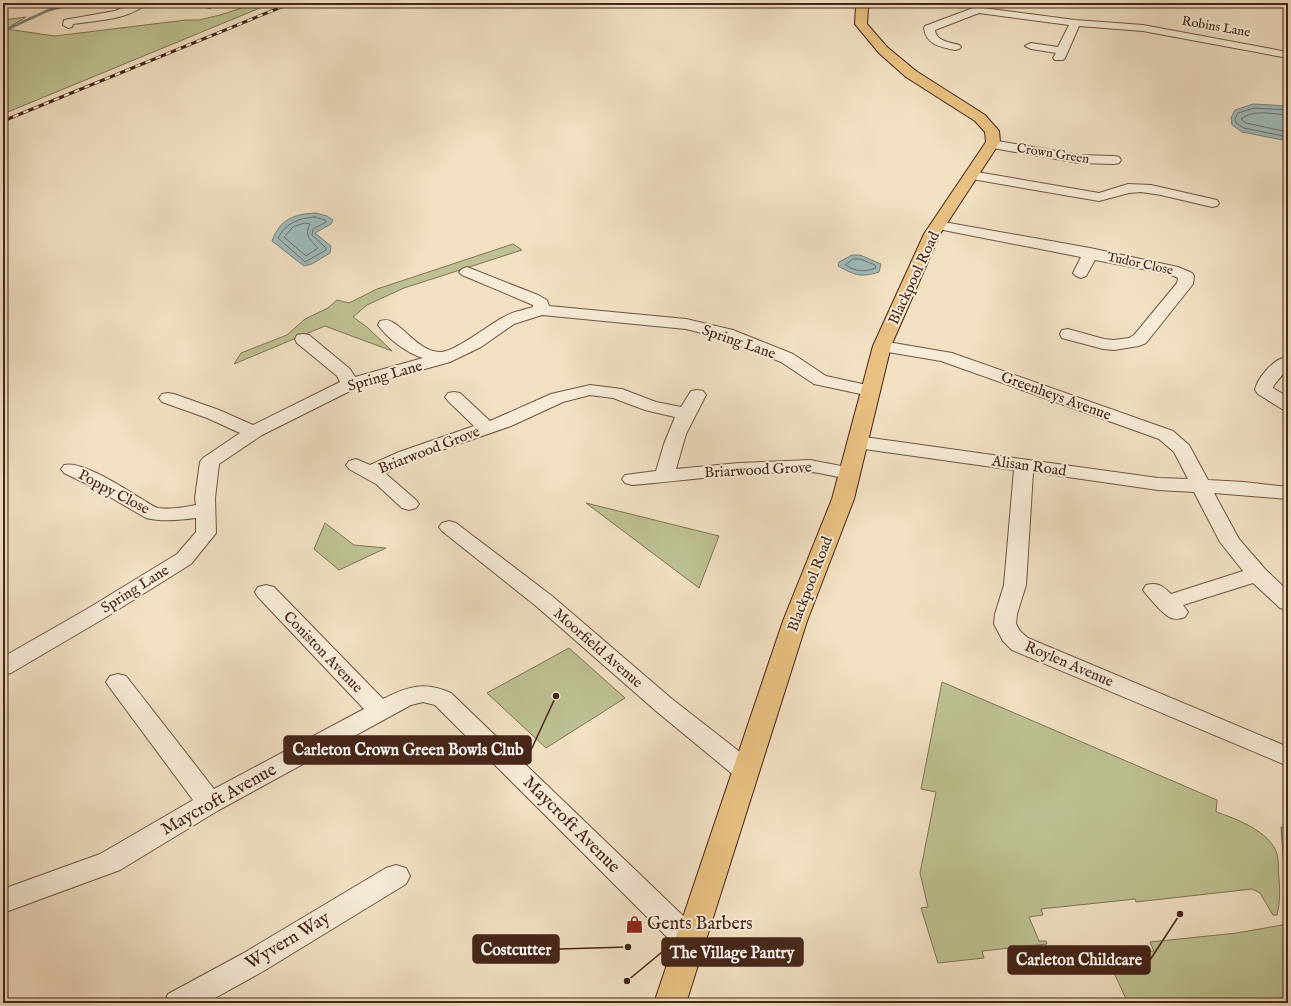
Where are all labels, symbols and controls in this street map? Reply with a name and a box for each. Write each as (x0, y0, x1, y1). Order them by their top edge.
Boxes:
street label: Robins Lane (1180, 13, 1252, 41)
street label: Crown Green (1016, 140, 1091, 168)
street label: Blackpool Road (884, 228, 944, 328)
street label: Tudor Close (1106, 249, 1175, 279)
street label: Spring Lane (700, 321, 778, 364)
street label: Spring Lane (346, 356, 425, 396)
street label: Greenheys Avenue (998, 367, 1114, 425)
street label: Briarwood Grove (375, 422, 483, 478)
street label: Alisan Road (989, 451, 1069, 481)
street label: Briarwood Grove (704, 458, 812, 482)
street label: Poppy Close (75, 465, 153, 519)
street label: Blackpool Road (783, 533, 837, 634)
street label: Spring Lane (97, 561, 173, 617)
street label: Moorfield Avenue (549, 604, 647, 692)
street label: Coniston Avenue (279, 607, 367, 697)
street label: Roylen Avenue (1022, 637, 1116, 691)
callout: Carleton Crown Green Bowls Club (284, 736, 531, 764)
text: Carleton Crown Green Bowls Club (293, 741, 524, 761)
street label: Maycroft Avenue (157, 759, 281, 841)
street label: Maycroft Avenue (517, 771, 625, 879)
street label: Wyvern Way (242, 907, 335, 975)
place label: Gents Barbers (647, 913, 753, 936)
shop icon: Gents Barbers (624, 914, 644, 934)
callout: Costcutter (473, 935, 559, 963)
callout: The Village Pantry (662, 938, 803, 966)
text: Costcutter (481, 941, 551, 961)
text: The Village Pantry (669, 944, 795, 964)
callout: Carleton Childcare (1008, 946, 1150, 974)
text: Carleton Childcare (1016, 951, 1143, 971)

